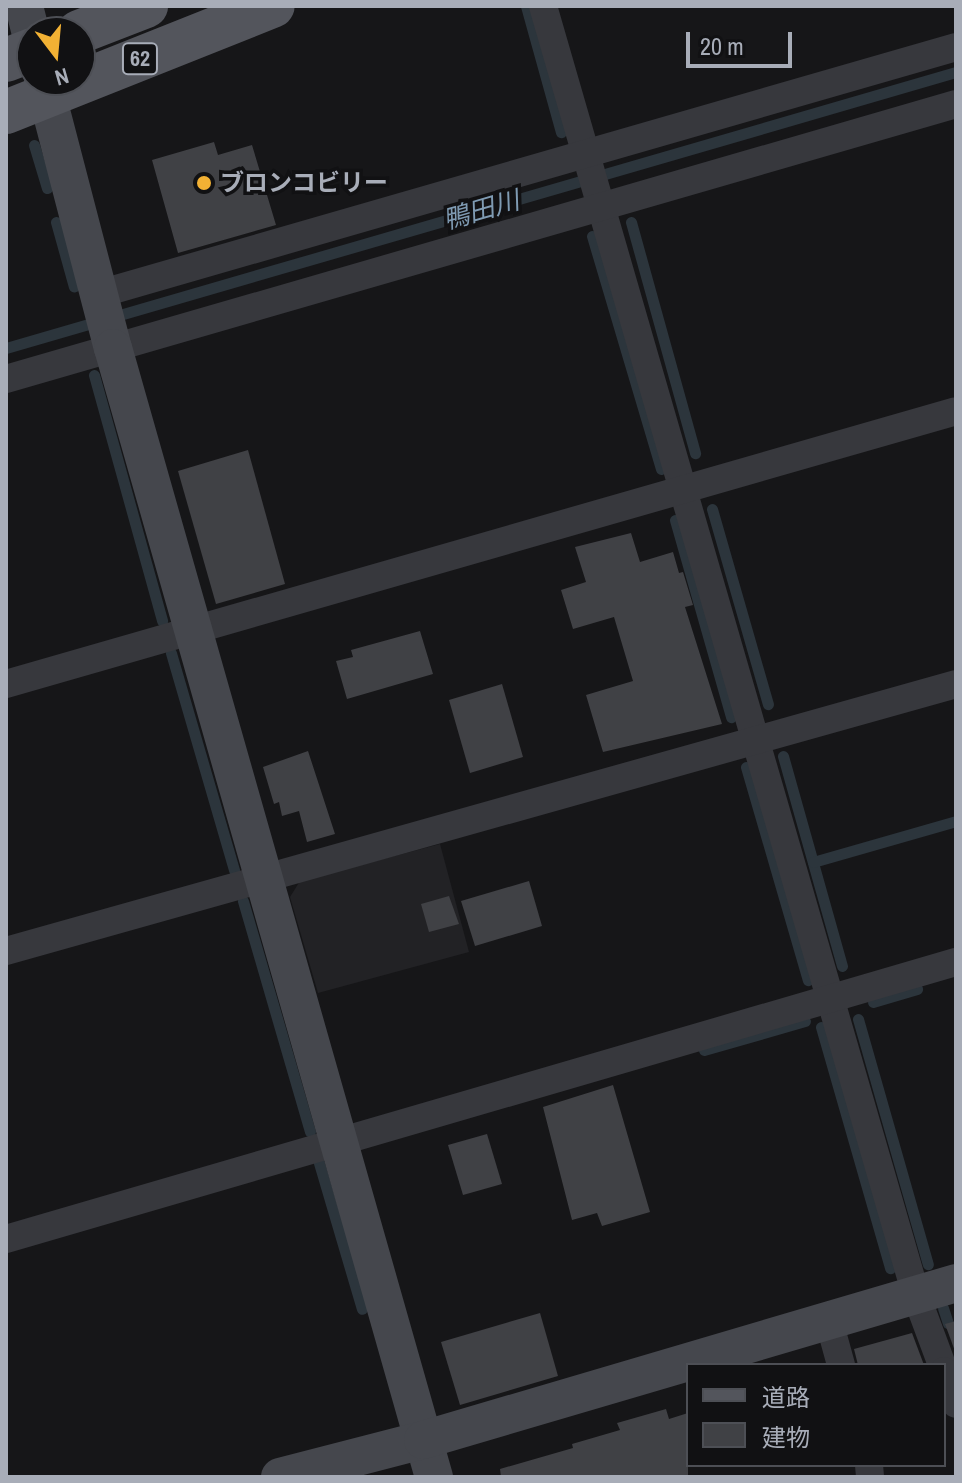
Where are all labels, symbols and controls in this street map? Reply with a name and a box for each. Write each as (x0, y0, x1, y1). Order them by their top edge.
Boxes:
north arrow (16, 16, 96, 96)
scale bar (690, 16, 796, 66)
text: 20 m (700, 30, 744, 62)
road number: 62 (120, 41, 160, 77)
text: N (52, 61, 72, 93)
place label: ブロンコビリー (220, 169, 388, 197)
marker: ブロンコビリー (195, 174, 213, 192)
water label: 鴨田川 (439, 184, 523, 236)
legend (686, 1363, 946, 1467)
text: 道路 (762, 1381, 810, 1413)
text: 建物 (762, 1421, 810, 1453)

